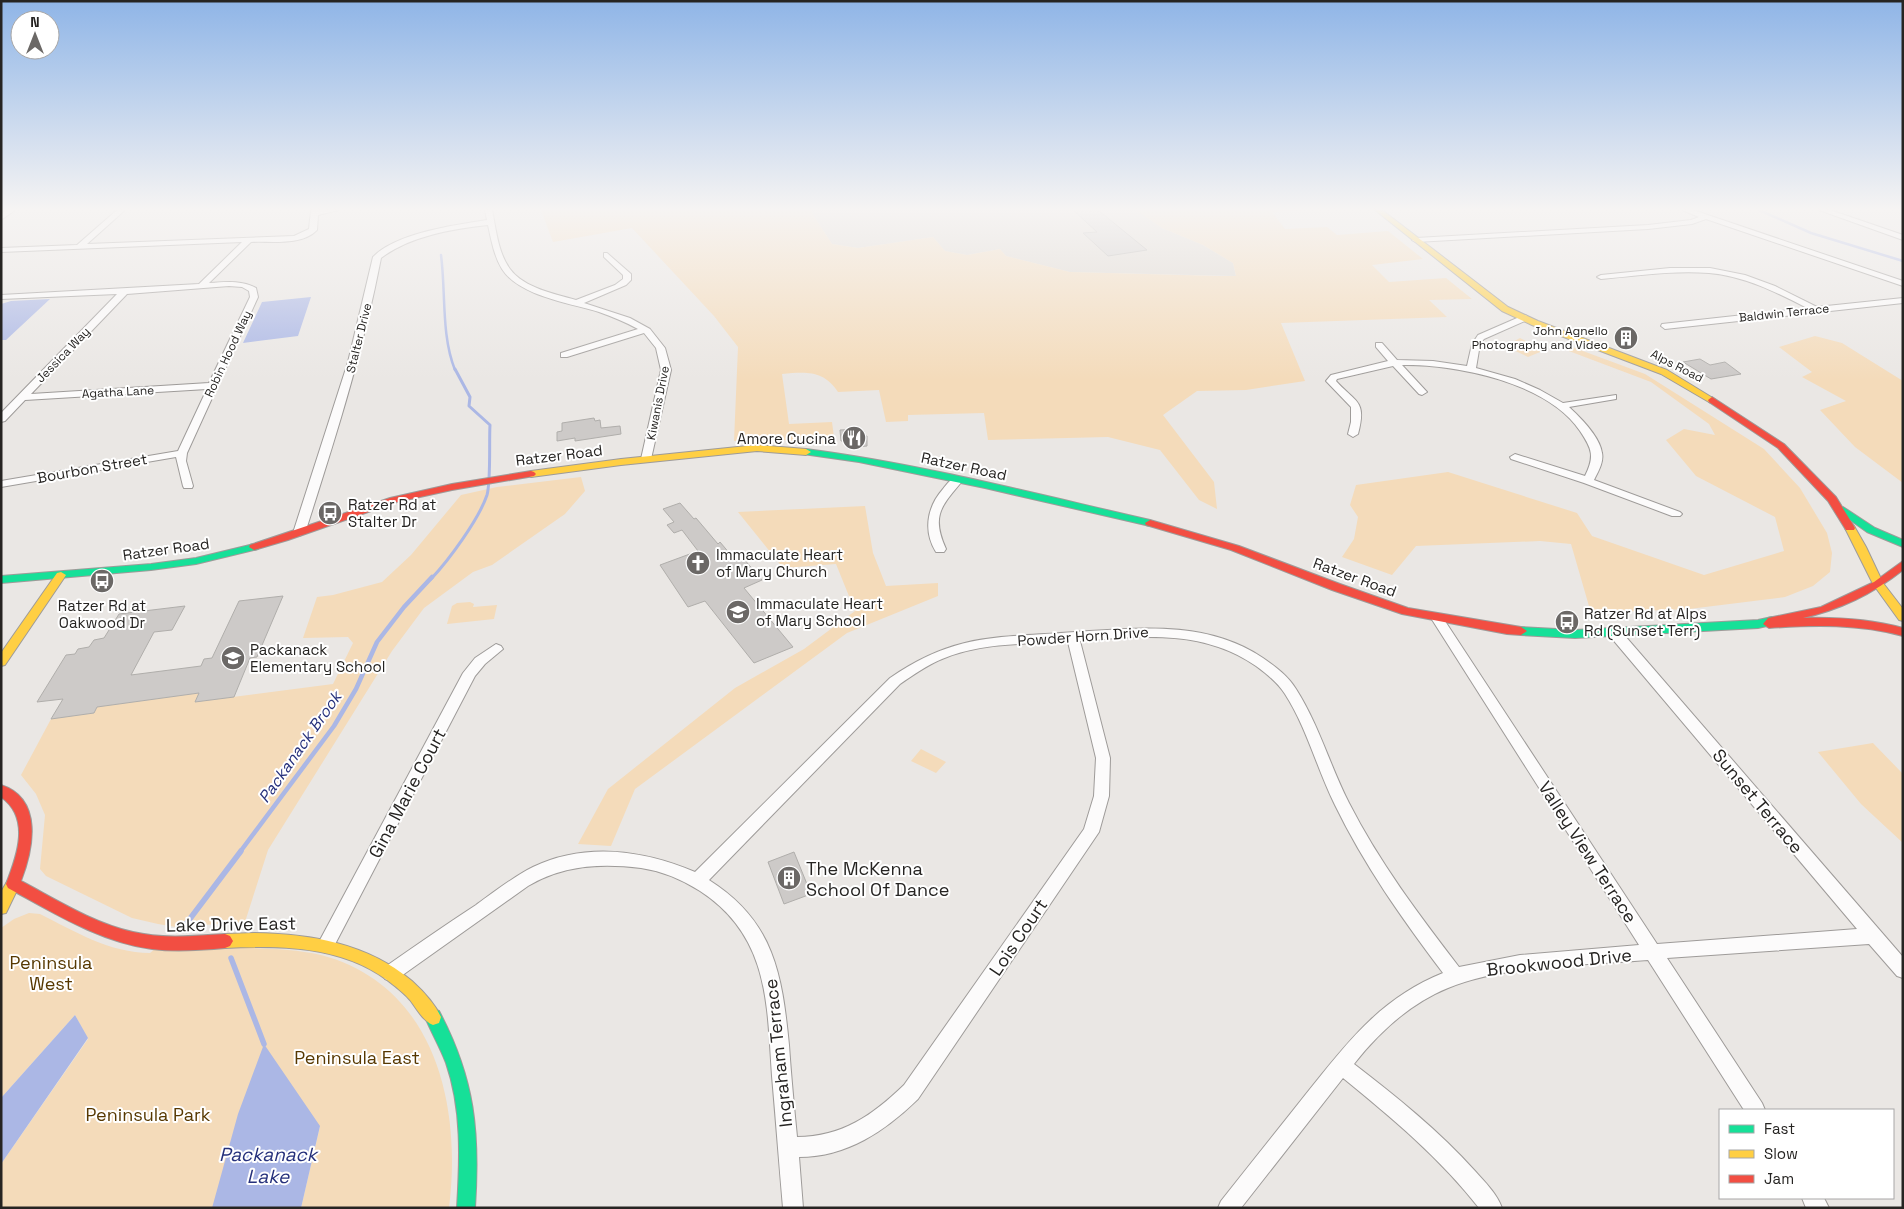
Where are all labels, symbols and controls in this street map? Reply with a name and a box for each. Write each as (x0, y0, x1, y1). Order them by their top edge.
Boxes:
north arrow (10, 10, 60, 60)
text: N (30, 13, 40, 31)
street label: Baldwin Terrace (1738, 300, 1830, 326)
street label: Stalter Drive (343, 301, 375, 375)
street label: Robin Hood Way (201, 308, 255, 400)
place label: John Agnello Photography and Video (1472, 323, 1608, 353)
street label: Jessica Way (33, 324, 93, 386)
building icon: John Agnello Photography and Video (1613, 325, 1639, 351)
street label: Alps Road (1648, 346, 1706, 386)
street label: Kiwanis Drive (643, 365, 673, 441)
street label: Agatha Lane (81, 382, 155, 402)
restaurant icon: Amore Cucina (841, 425, 867, 451)
place label: Amore Cucina (737, 429, 836, 448)
street label: Ratzer Road (515, 440, 603, 470)
street label: Ratzer Road (919, 448, 1009, 484)
street label: Bourbon Street (35, 449, 149, 487)
place label: Ratzer Rd at Stalter Dr (348, 495, 437, 531)
bus stop icon: Ratzer Rd at Stalter Dr (317, 500, 343, 526)
street label: Ratzer Road (121, 534, 211, 564)
place label: Immaculate Heart of Mary Church (716, 545, 843, 581)
church icon: Immaculate Heart of Mary Church (685, 550, 711, 576)
street label: Ratzer Road (1311, 553, 1399, 601)
bus stop icon: Ratzer Rd at Oakwood Dr (89, 568, 115, 594)
place label: Immaculate Heart of Mary School (756, 594, 883, 630)
place label: Ratzer Rd at Oakwood Dr (58, 596, 146, 632)
school or university icon: Immaculate Heart of Mary School (725, 599, 751, 625)
place label: Ratzer Rd at Alps Rd (Sunset Terr) (1584, 604, 1707, 641)
bus stop icon: Ratzer Rd at Alps Rd (Sunset Terr) (1554, 609, 1580, 635)
street label: Powder Horn Drive (1017, 622, 1149, 650)
place label: Packanack Elementary School (250, 640, 386, 676)
school or university icon: Packanack Elementary School (220, 645, 246, 671)
water label: Packanack Brook (254, 685, 348, 807)
street label: Gina Marie Court (363, 724, 451, 862)
street label: Sunset Terrace (1708, 744, 1808, 858)
street label: Valley View Terrace (1534, 777, 1642, 927)
place label: The McKenna School Of Dance (806, 857, 949, 901)
building icon: The McKenna School Of Dance (776, 865, 802, 891)
street label: Lois Court (984, 894, 1052, 980)
street label: Lake Drive East (166, 911, 296, 937)
street label: Brookwood Drive (1485, 943, 1633, 981)
park label: Peninsula West (10, 951, 92, 995)
street label: Ingraham Terrace (759, 978, 797, 1128)
park label: Peninsula East (294, 1046, 420, 1069)
park label: Peninsula Park (86, 1103, 211, 1126)
legend (1719, 1109, 1894, 1199)
text: Fast (1764, 1119, 1795, 1138)
water label: Packanack Lake (219, 1142, 320, 1189)
text: Slow (1764, 1144, 1798, 1163)
text: Jam (1764, 1169, 1794, 1188)

